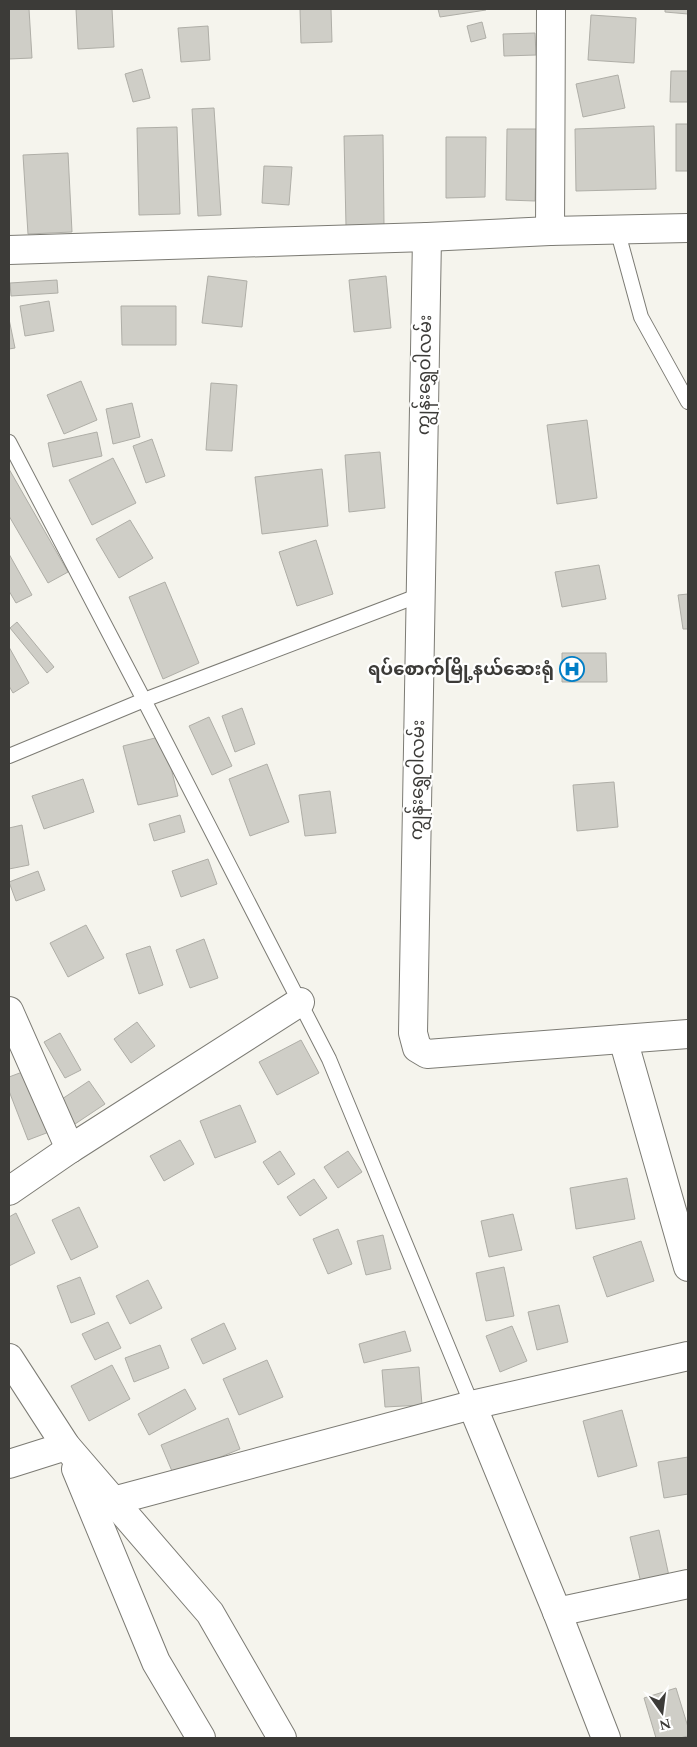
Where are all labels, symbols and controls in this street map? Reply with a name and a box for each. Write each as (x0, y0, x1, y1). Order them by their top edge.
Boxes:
street label: ကျွန်းရွှေဝါလမ်း (410, 315, 442, 436)
place label: ရပ်စောက်မြို့နယ်ဆေးရုံ (368, 656, 554, 683)
hospital icon: ရပ်စောက်မြို့နယ်ဆေးရုံ (559, 656, 585, 682)
street label: ကျွန်းရွှေဝါလမ်း (403, 720, 435, 841)
north arrow (637, 1687, 687, 1737)
text: N (657, 1713, 673, 1736)

